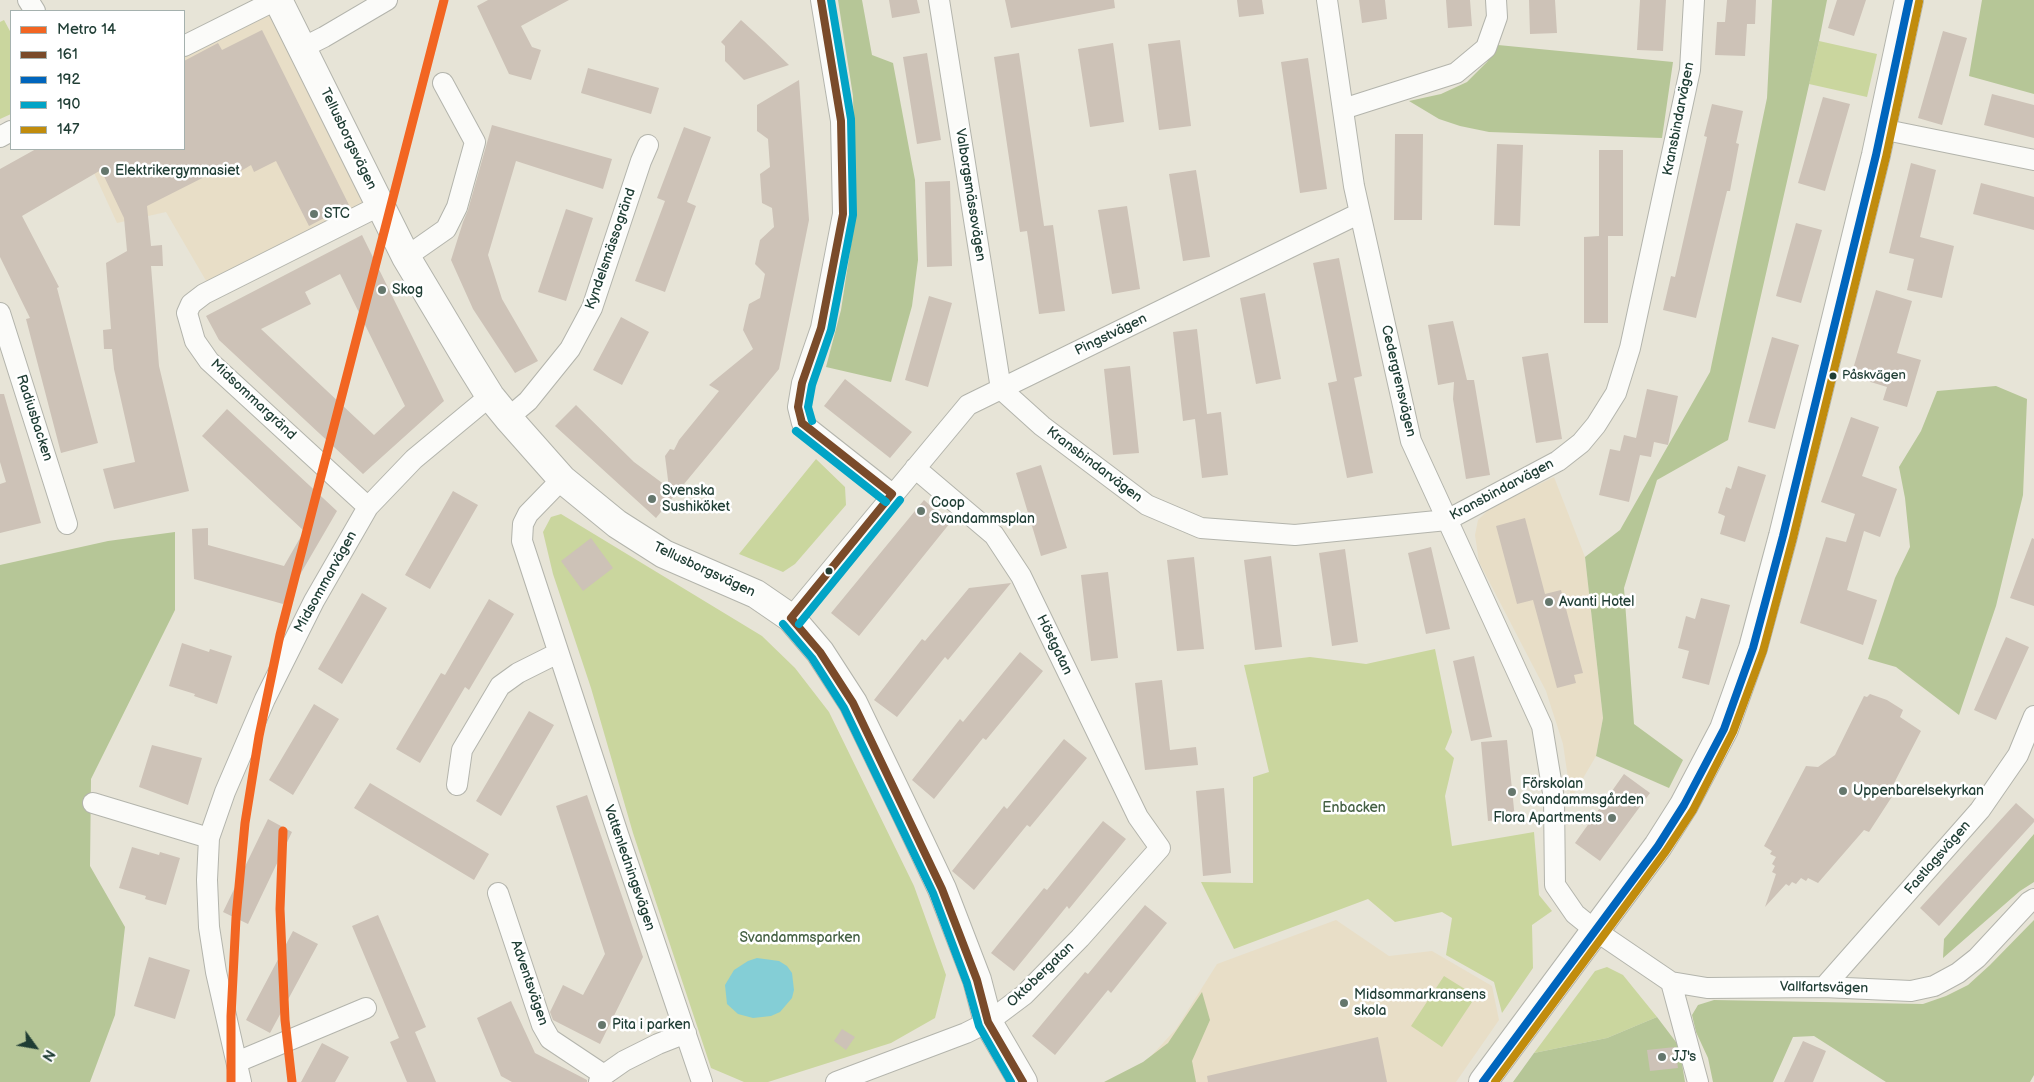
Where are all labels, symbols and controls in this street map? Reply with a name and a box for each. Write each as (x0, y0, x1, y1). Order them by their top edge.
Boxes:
legend (10, 10, 185, 150)
text: Metro 14 (57, 20, 116, 39)
text: 161 (57, 45, 78, 64)
street label: Kransbindarvägen (1660, 61, 1698, 177)
text: 192 (57, 70, 80, 89)
street label: Tellusborgsvägen (316, 86, 380, 192)
text: 190 (57, 95, 80, 114)
text: 147 (57, 120, 79, 139)
street label: Valborgsmässovägen (951, 127, 989, 263)
place label: Elektrikergymnasiet (115, 163, 240, 179)
marker: Elektrikergymnasiet (99, 165, 111, 177)
street label: Kyndelsmässogränd (582, 186, 640, 312)
place label: STC (324, 206, 350, 222)
marker: STC (308, 208, 320, 220)
place label: Skog (392, 282, 423, 298)
marker: Skog (376, 284, 388, 296)
street label: Pingstvägen (1072, 310, 1150, 360)
street label: Cedergrensvägen (1377, 324, 1419, 438)
street label: Midsommargränd (207, 356, 299, 444)
place label: Påskvägen (1842, 368, 1906, 384)
marker: Påskvägen (1828, 371, 1838, 381)
street label: Radiusbacken (12, 373, 56, 463)
street label: Kransbindarvägen (1043, 424, 1145, 506)
street label: Kransbindarvägen (1447, 455, 1557, 525)
place label: Svenska Sushiköket (662, 483, 730, 516)
marker: Svenska Sushiköket (646, 493, 658, 505)
place label: Coop Svandammsplan (931, 495, 1035, 528)
marker: Coop Svandammsplan (915, 505, 927, 517)
street label: Midsommarvägen (291, 528, 361, 636)
street label: Tellusborgsvägen (650, 539, 758, 601)
unlabelled marker (824, 566, 834, 576)
place label: Avanti Hotel (1559, 594, 1634, 610)
marker: Avanti Hotel (1543, 596, 1555, 608)
street label: Höstgatan (1032, 612, 1076, 678)
place label: Förskolan Svandammsgården (1522, 776, 1644, 809)
place label: Uppenbarelsekyrkan (1853, 783, 1984, 799)
marker: Uppenbarelsekyrkan (1837, 785, 1849, 797)
marker: Förskolan Svandammsgården (1506, 786, 1518, 798)
park label: Enbacken (1322, 800, 1386, 816)
street label: Vattenledningsvägen (600, 803, 658, 933)
place label: Flora Apartments (1493, 810, 1602, 826)
marker: Flora Apartments (1606, 812, 1618, 824)
street label: Fastlagsvägen (1902, 818, 1974, 898)
park label: Svandammsparken (740, 930, 860, 946)
street label: Adventsvägen (507, 938, 551, 1028)
street label: Oktobergatan (1004, 939, 1078, 1011)
street label: Vallfartsvägen (1780, 979, 1868, 997)
place label: Midsommarkransens skola (1354, 987, 1486, 1020)
marker: Midsommarkransens skola (1338, 997, 1350, 1009)
place label: Pita i parken (612, 1017, 691, 1033)
marker: Pita i parken (596, 1019, 608, 1031)
north arrow (10, 1022, 60, 1072)
text: N (38, 1046, 58, 1064)
place label: JJ's (1672, 1049, 1696, 1065)
marker: JJ's (1656, 1051, 1668, 1063)

